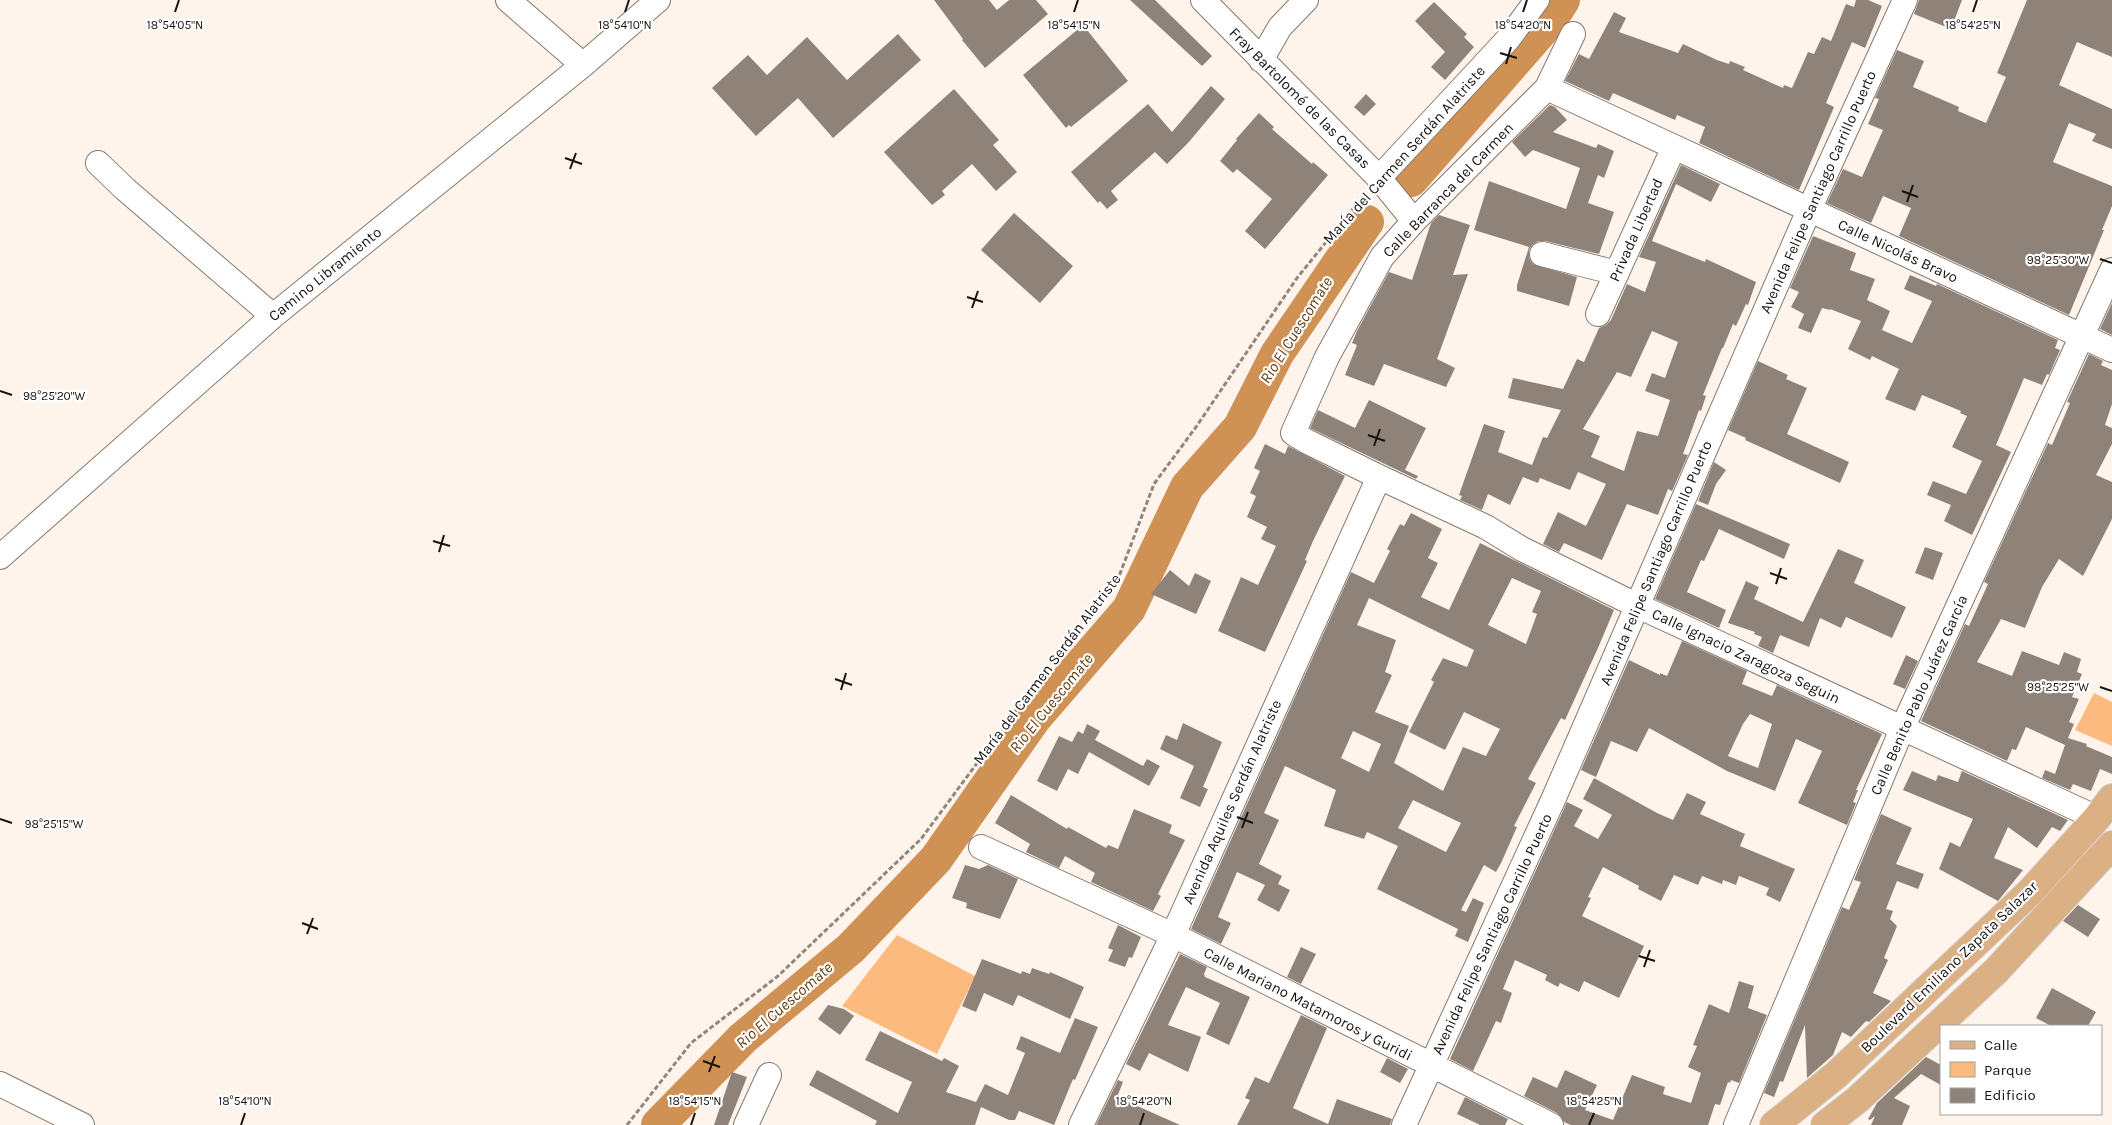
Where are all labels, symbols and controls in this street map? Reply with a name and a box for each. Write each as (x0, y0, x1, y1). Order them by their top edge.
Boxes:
text: 18°54'05"N (147, 18, 203, 32)
text: 18°54'10"N (598, 18, 652, 32)
text: 18°54'15"N (1047, 18, 1101, 32)
text: 18°54'20"N (1495, 18, 1551, 32)
text: 18°54'25"N (1945, 18, 2001, 32)
street label: Fray Bartolomé de las Casas (1226, 24, 1374, 172)
street label: María del Carmen Serdán Alatriste (1319, 62, 1489, 248)
street label: Avenida Felipe Santiago Carrillo Puerto (1756, 68, 1880, 316)
street label: Calle Barranca del Carmen (1379, 119, 1517, 261)
street label: Privada Libertad (1605, 176, 1667, 284)
street label: Calle Nicolás Bravo (1835, 215, 1961, 287)
street label: Camino Libramiento (265, 223, 385, 325)
text: 98°25'30"W (2027, 253, 2089, 267)
water label: Rio El Cuescomate (1256, 273, 1337, 387)
text: 98°25'20"W (23, 389, 85, 403)
street label: Avenida Felipe Santiago Carrillo Puerto (1596, 438, 1716, 688)
street label: María del Carmen Serdán Alatriste (969, 570, 1125, 768)
street label: Calle Benito Pablo Juárez García (1867, 592, 1971, 798)
street label: Calle Ignacio Zaragoza Seguin (1649, 604, 1843, 708)
water label: Rio El Cuescomate (1005, 649, 1097, 756)
text: 98°25'25"W (2027, 680, 2089, 694)
street label: Avenida Aquiles Serdán Alatriste (1179, 697, 1285, 907)
street label: Avenida Felipe Santiago Carrillo Puerto (1428, 811, 1556, 1057)
text: 98°25'15"W (25, 817, 84, 831)
street label: Boulevard Emiliano Zapata Salazar (1857, 877, 2042, 1057)
street label: Calle Mariano Matamoros y Guridi (1201, 943, 1415, 1065)
water label: Rio El Cuescomate (732, 957, 837, 1052)
legend (1940, 1025, 2102, 1115)
text: Calle (1984, 1036, 2018, 1054)
text: Parque (1984, 1061, 2032, 1079)
text: Edificio (1984, 1086, 2036, 1104)
text: 18°54'10"N (218, 1094, 272, 1108)
text: 18°54'15"N (668, 1094, 722, 1108)
text: 18°54'20"N (1116, 1094, 1172, 1108)
text: 18°54'25"N (1566, 1094, 1622, 1108)

